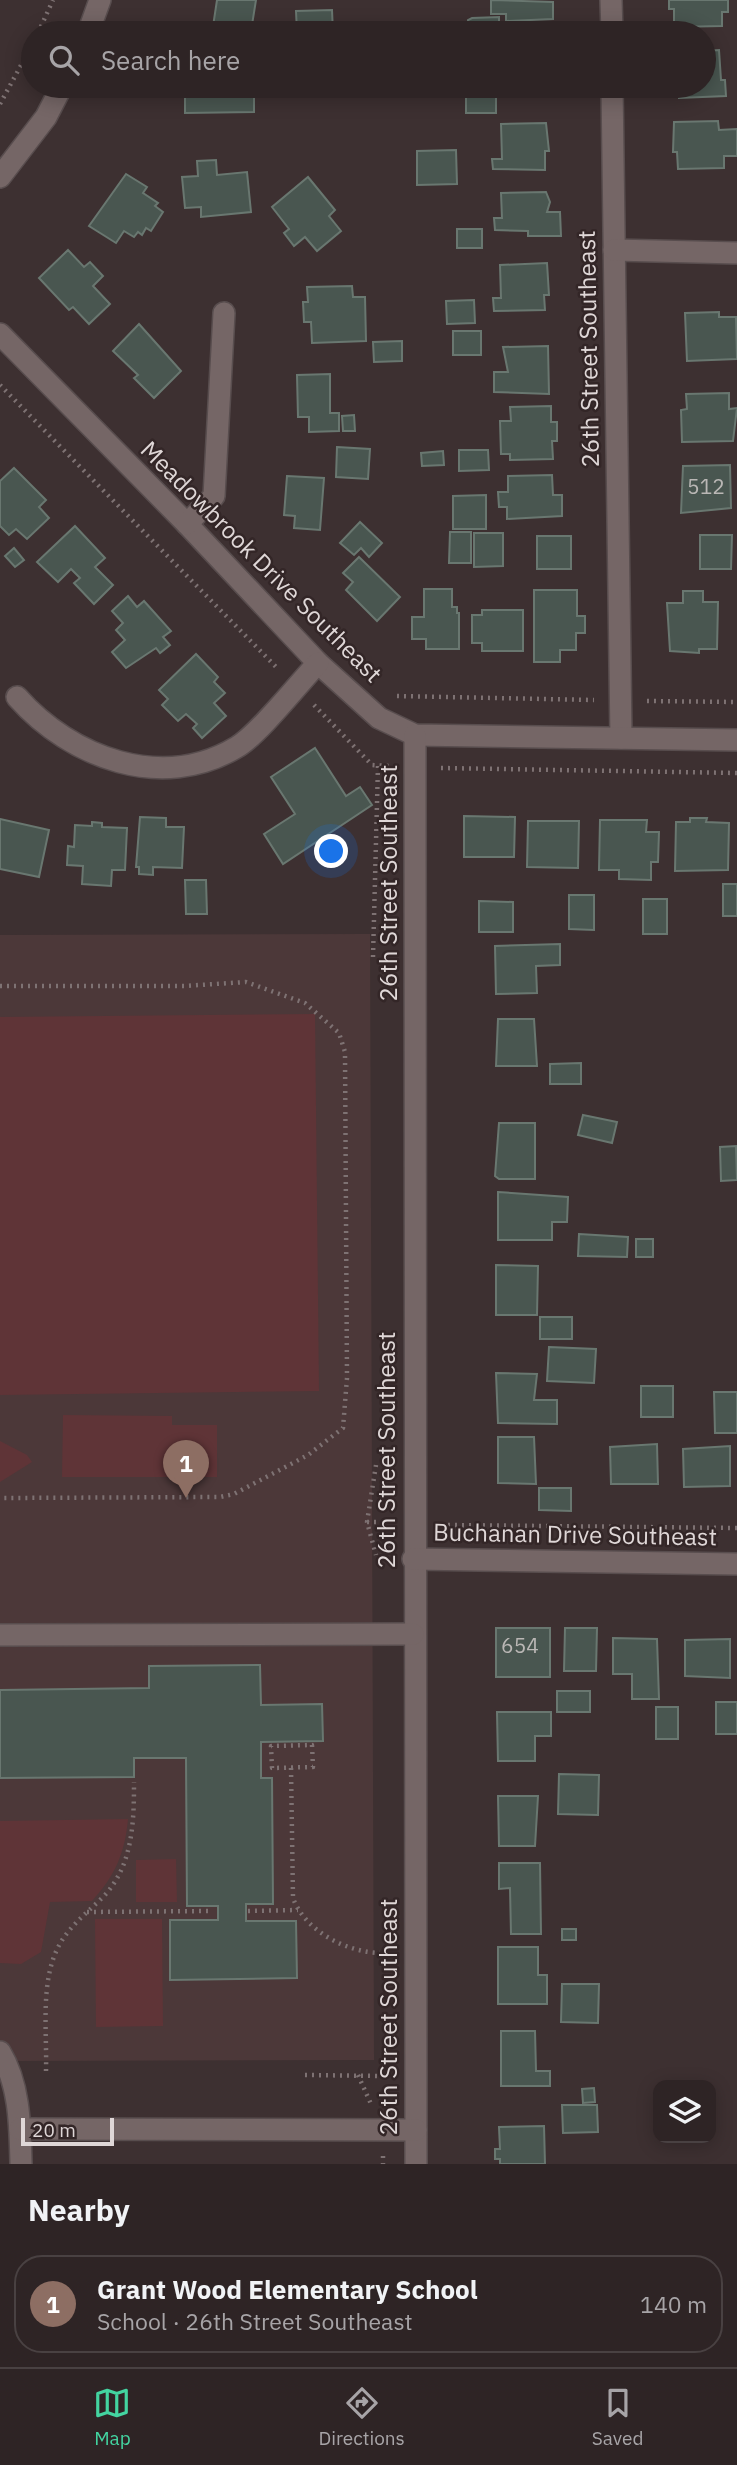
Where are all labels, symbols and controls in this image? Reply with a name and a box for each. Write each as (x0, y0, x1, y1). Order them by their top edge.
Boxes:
search box (21, 21, 716, 98)
icon: search (45, 41, 83, 79)
text: Search here (101, 43, 240, 77)
street label: 26th Street Southeast (570, 230, 606, 468)
street label: Meadowbrook Drive Southeast (134, 434, 389, 689)
house number: 512 (687, 472, 725, 500)
street label: 26th Street Southeast (372, 764, 404, 1002)
your location (314, 834, 348, 868)
street label: 26th Street Southeast (370, 1331, 402, 1569)
pin: 1 (163, 1440, 209, 1498)
street label: Buchanan Drive Southeast (433, 1516, 717, 1552)
house number: 654 (501, 1631, 539, 1659)
street label: 26th Street Southeast (372, 1898, 404, 2136)
map controls (653, 2080, 716, 2143)
button: layers (653, 2080, 716, 2143)
scale bar (21, 2115, 114, 2147)
text: 20 m (32, 2118, 76, 2142)
text: Nearby (28, 2190, 130, 2229)
text: Grant Wood Elementary School (97, 2272, 478, 2306)
text: 1 (46, 2289, 60, 2319)
text: 140 m (640, 2289, 707, 2319)
text: School · 26th Street Southeast (97, 2306, 413, 2336)
tab: Map (93, 2384, 131, 2450)
tab: Directions (318, 2384, 405, 2450)
tab: Saved (592, 2384, 644, 2450)

